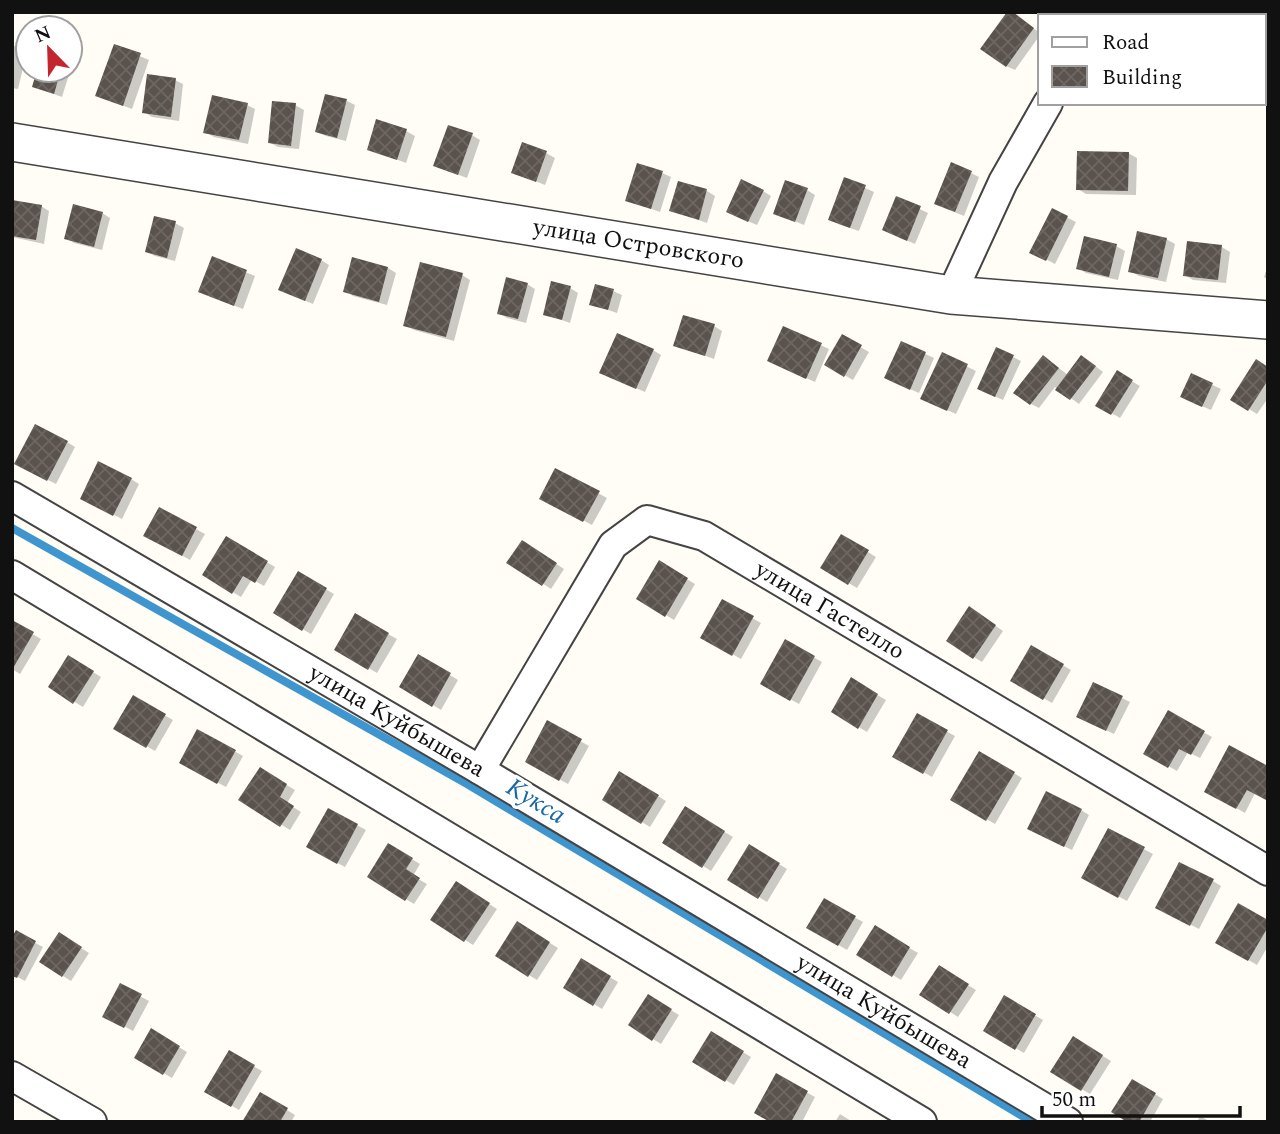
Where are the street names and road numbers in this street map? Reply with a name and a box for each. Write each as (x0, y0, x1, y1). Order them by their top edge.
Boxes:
street label: улица Островского (530, 209, 747, 279)
street label: улица Гастелло (747, 551, 912, 669)
street label: улица Куйбышева (301, 655, 492, 787)
street label: улица Куйбышева (788, 945, 979, 1079)

